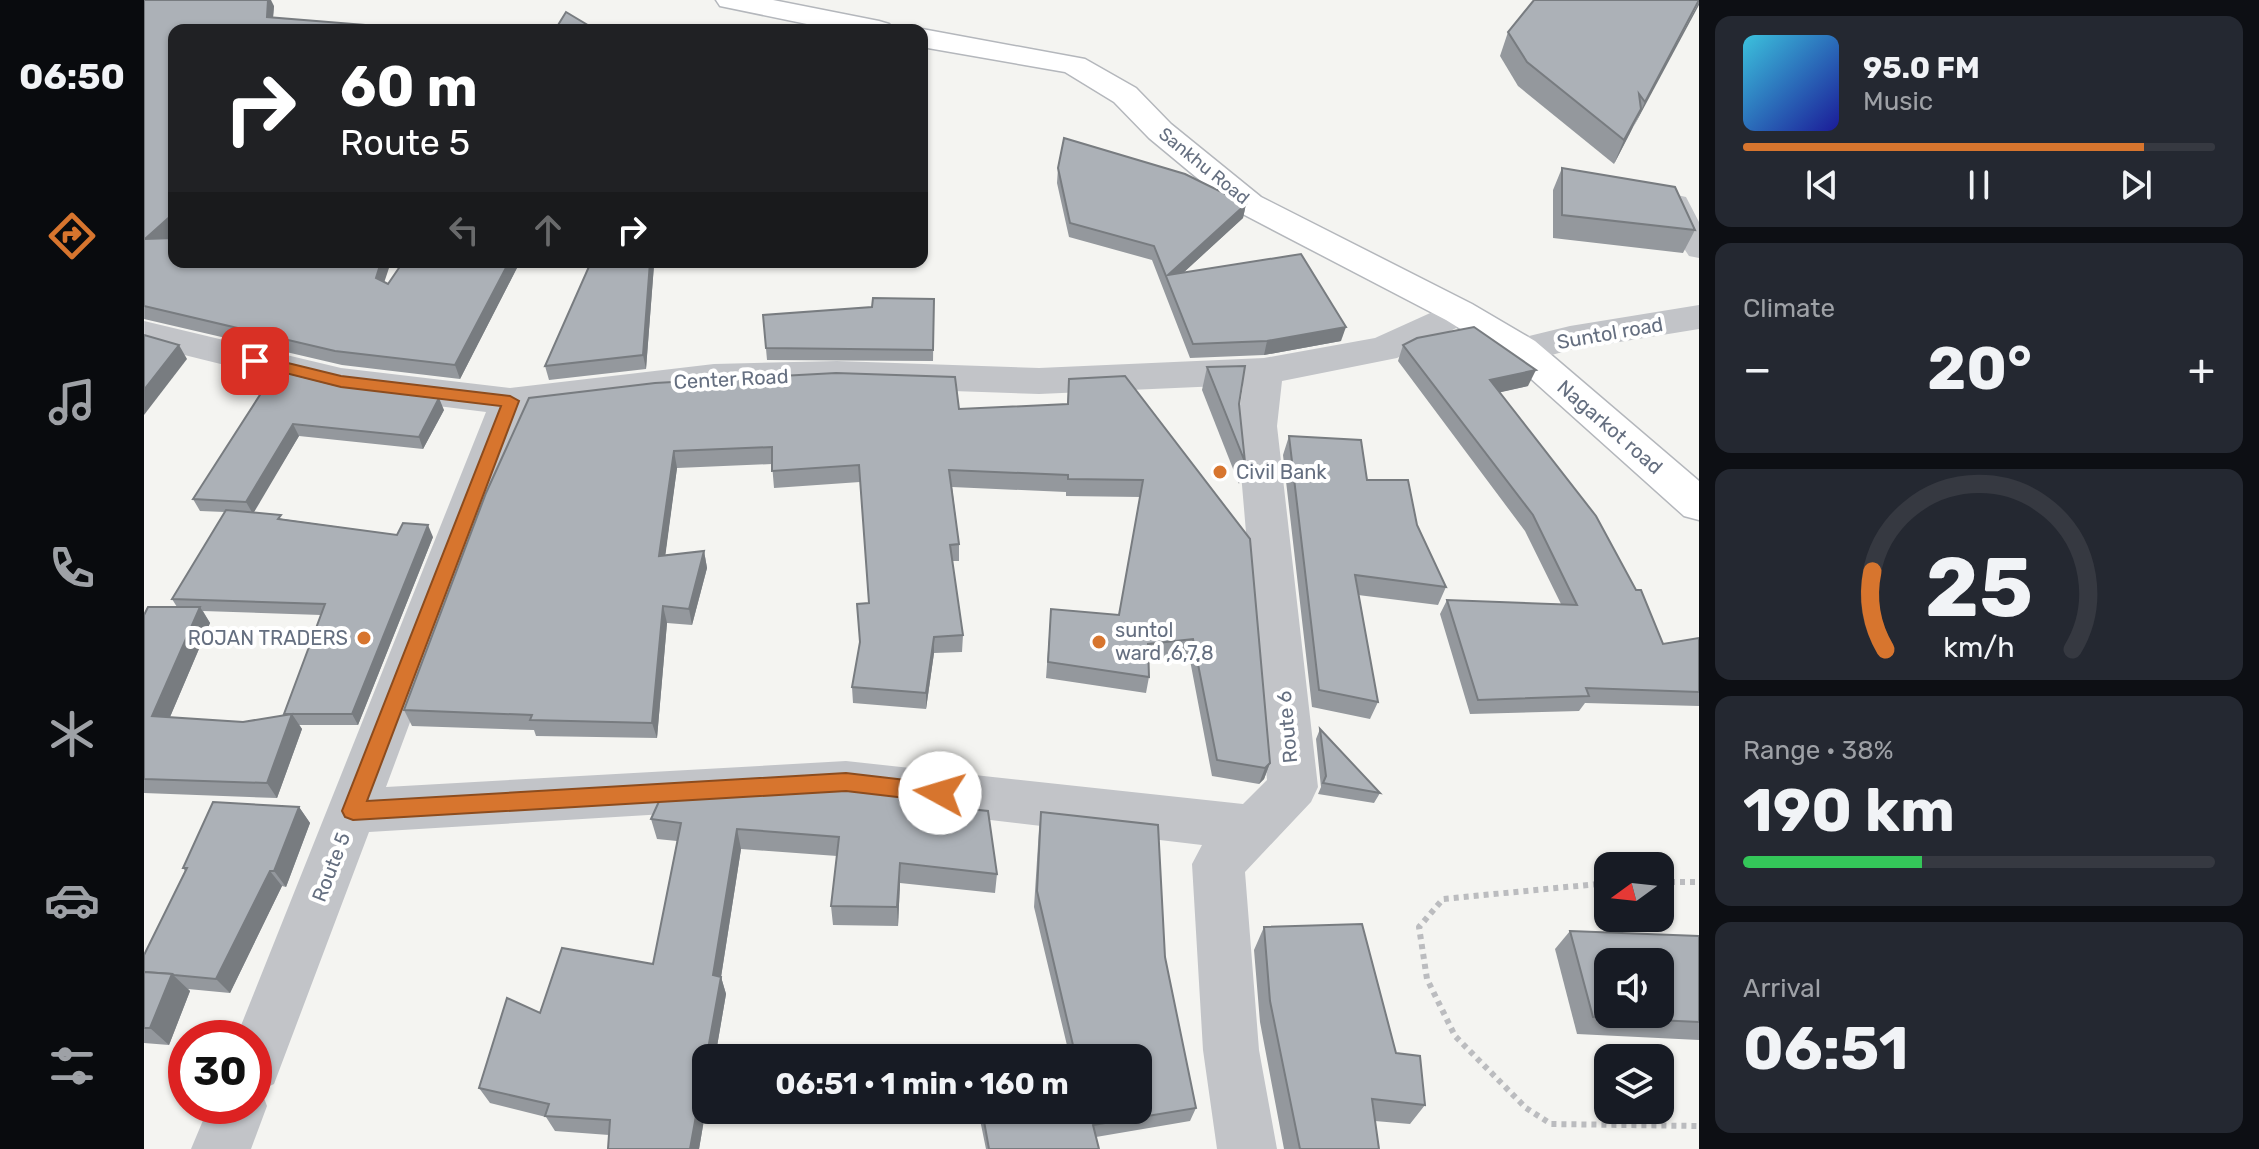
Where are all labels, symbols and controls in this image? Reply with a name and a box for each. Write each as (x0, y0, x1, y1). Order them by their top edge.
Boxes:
text: 95.0 FM (1863, 50, 1980, 86)
text: 60 m (340, 54, 478, 120)
text: 06:50 (19, 55, 125, 98)
icon: right (208, 56, 312, 160)
text: Music (1863, 86, 1933, 117)
text: Route 5 (340, 121, 470, 164)
street label: Sankhu Road (1154, 123, 1254, 209)
icon: previous (1800, 163, 1844, 207)
icon: pause (1957, 163, 2001, 207)
icon: next (2114, 163, 2158, 207)
icon: directions (44, 208, 100, 264)
icon: left (442, 208, 486, 252)
icon: ahead (526, 208, 570, 252)
icon: right (610, 208, 654, 252)
text: Climate (1743, 293, 1835, 324)
street label: Suntol road (1555, 312, 1665, 354)
pin (221, 327, 289, 395)
text: 20° (1927, 333, 2032, 404)
icon: arrive (233, 339, 277, 383)
text: − (1743, 343, 1772, 395)
text: + (2188, 343, 2215, 395)
street label: Center Road (673, 364, 789, 394)
icon: music (44, 374, 100, 430)
street label: Nagarkot road (1553, 375, 1667, 479)
place label: Civil Bank (1236, 460, 1327, 484)
marker: Civil Bank (1211, 463, 1229, 481)
text: 25 (1925, 538, 2033, 637)
icon: phone (44, 540, 100, 596)
place label: suntol ward ,6,7,8 (1115, 618, 1214, 665)
place label: ROJAN TRADERS (188, 626, 348, 650)
marker: ROJAN TRADERS (355, 629, 373, 647)
text: km/h (1943, 631, 2015, 665)
marker: suntol ward ,6,7,8 (1090, 633, 1108, 651)
street label: Route 6 (1272, 690, 1302, 764)
icon: climate (44, 706, 100, 762)
text: Range · 38% (1743, 735, 1894, 766)
position arrow (898, 751, 982, 835)
text: 190 km (1743, 775, 1955, 846)
street label: Route 5 (307, 829, 355, 905)
north arrow (1594, 852, 1674, 932)
map controls (1594, 852, 1674, 1124)
icon: car (44, 872, 100, 928)
button: sound (1594, 948, 1674, 1028)
text: Arrival (1743, 973, 1821, 1004)
text: 06:51 (1743, 1013, 1909, 1084)
speed limit sign: 30 (168, 1020, 272, 1124)
icon: filters (44, 1038, 100, 1094)
button: layers (1594, 1044, 1674, 1124)
text: 06:51 · 1 min · 160 m (775, 1066, 1069, 1102)

